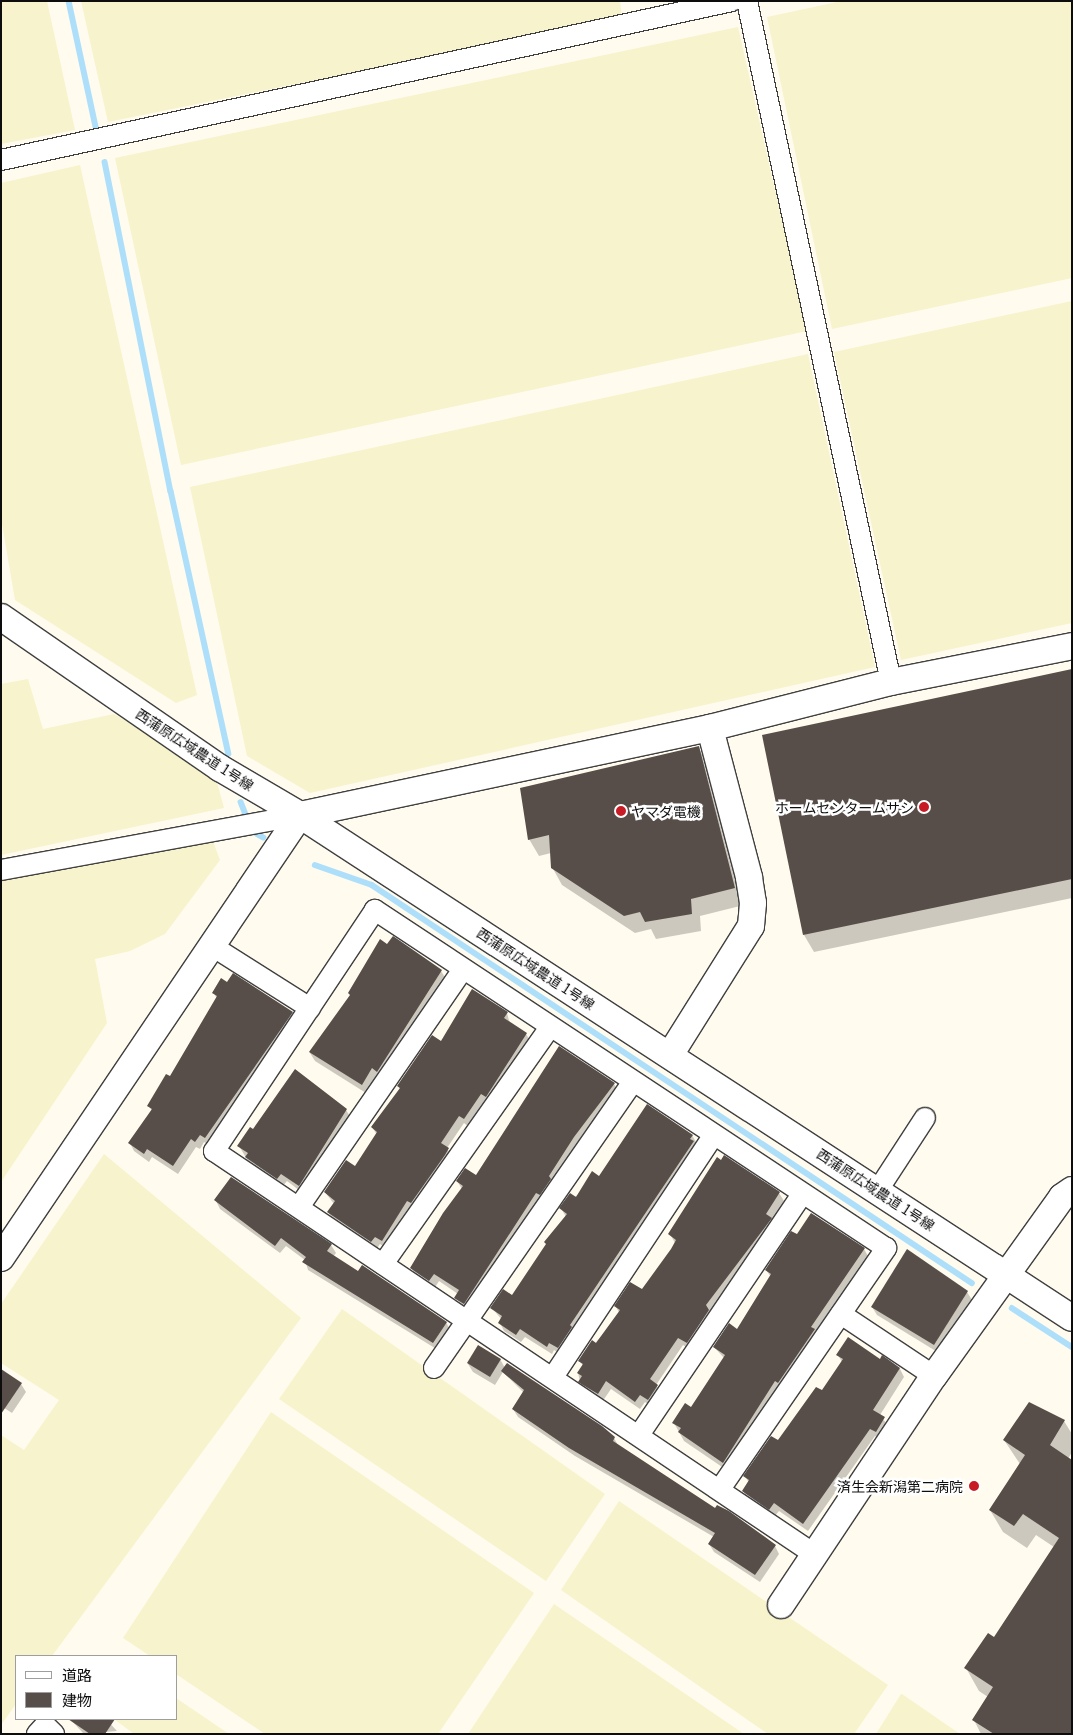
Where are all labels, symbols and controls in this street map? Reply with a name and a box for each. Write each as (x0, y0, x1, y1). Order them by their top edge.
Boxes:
street label: 西蒲原広域農道 1号線 (133, 705, 257, 793)
place label: ホームセンタームサシ (774, 799, 914, 815)
marker: ホームセンタームサシ (918, 801, 930, 813)
place label: ヤマダ電機 (631, 803, 701, 819)
marker: ヤマダ電機 (615, 805, 627, 817)
street label: 西蒲原広域農道 1号線 (474, 924, 598, 1012)
street label: 西蒲原広域農道 1号線 (814, 1145, 938, 1233)
place label: 済生会新潟第二病院 (837, 1478, 963, 1494)
marker: 済生会新潟第二病院 (967, 1479, 981, 1493)
legend (15, 1655, 178, 1720)
text: 道路 (62, 1664, 92, 1685)
text: 建物 (62, 1689, 92, 1710)

